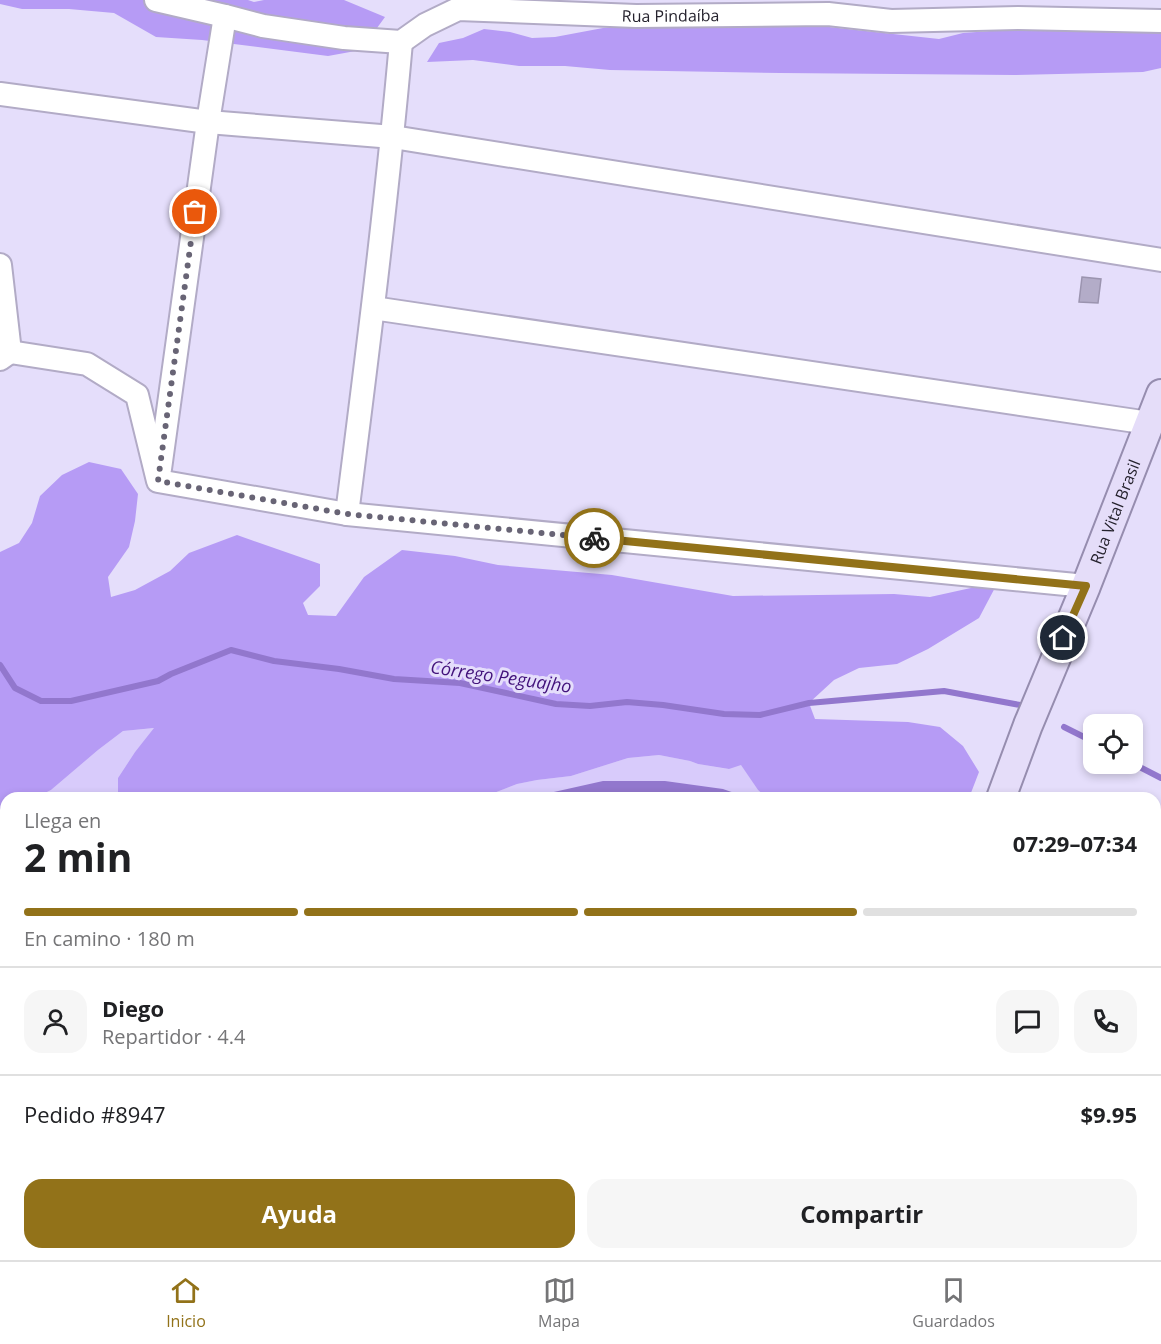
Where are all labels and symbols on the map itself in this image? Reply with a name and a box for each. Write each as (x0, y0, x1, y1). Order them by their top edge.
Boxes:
street label: Rua Pindaíba (621, 4, 720, 27)
pin (169, 186, 220, 237)
street label: Rua Vital Brasil (1085, 456, 1145, 567)
courier (564, 508, 624, 568)
pin (1037, 612, 1088, 663)
water label: Córrego Peguajho (429, 654, 573, 698)

